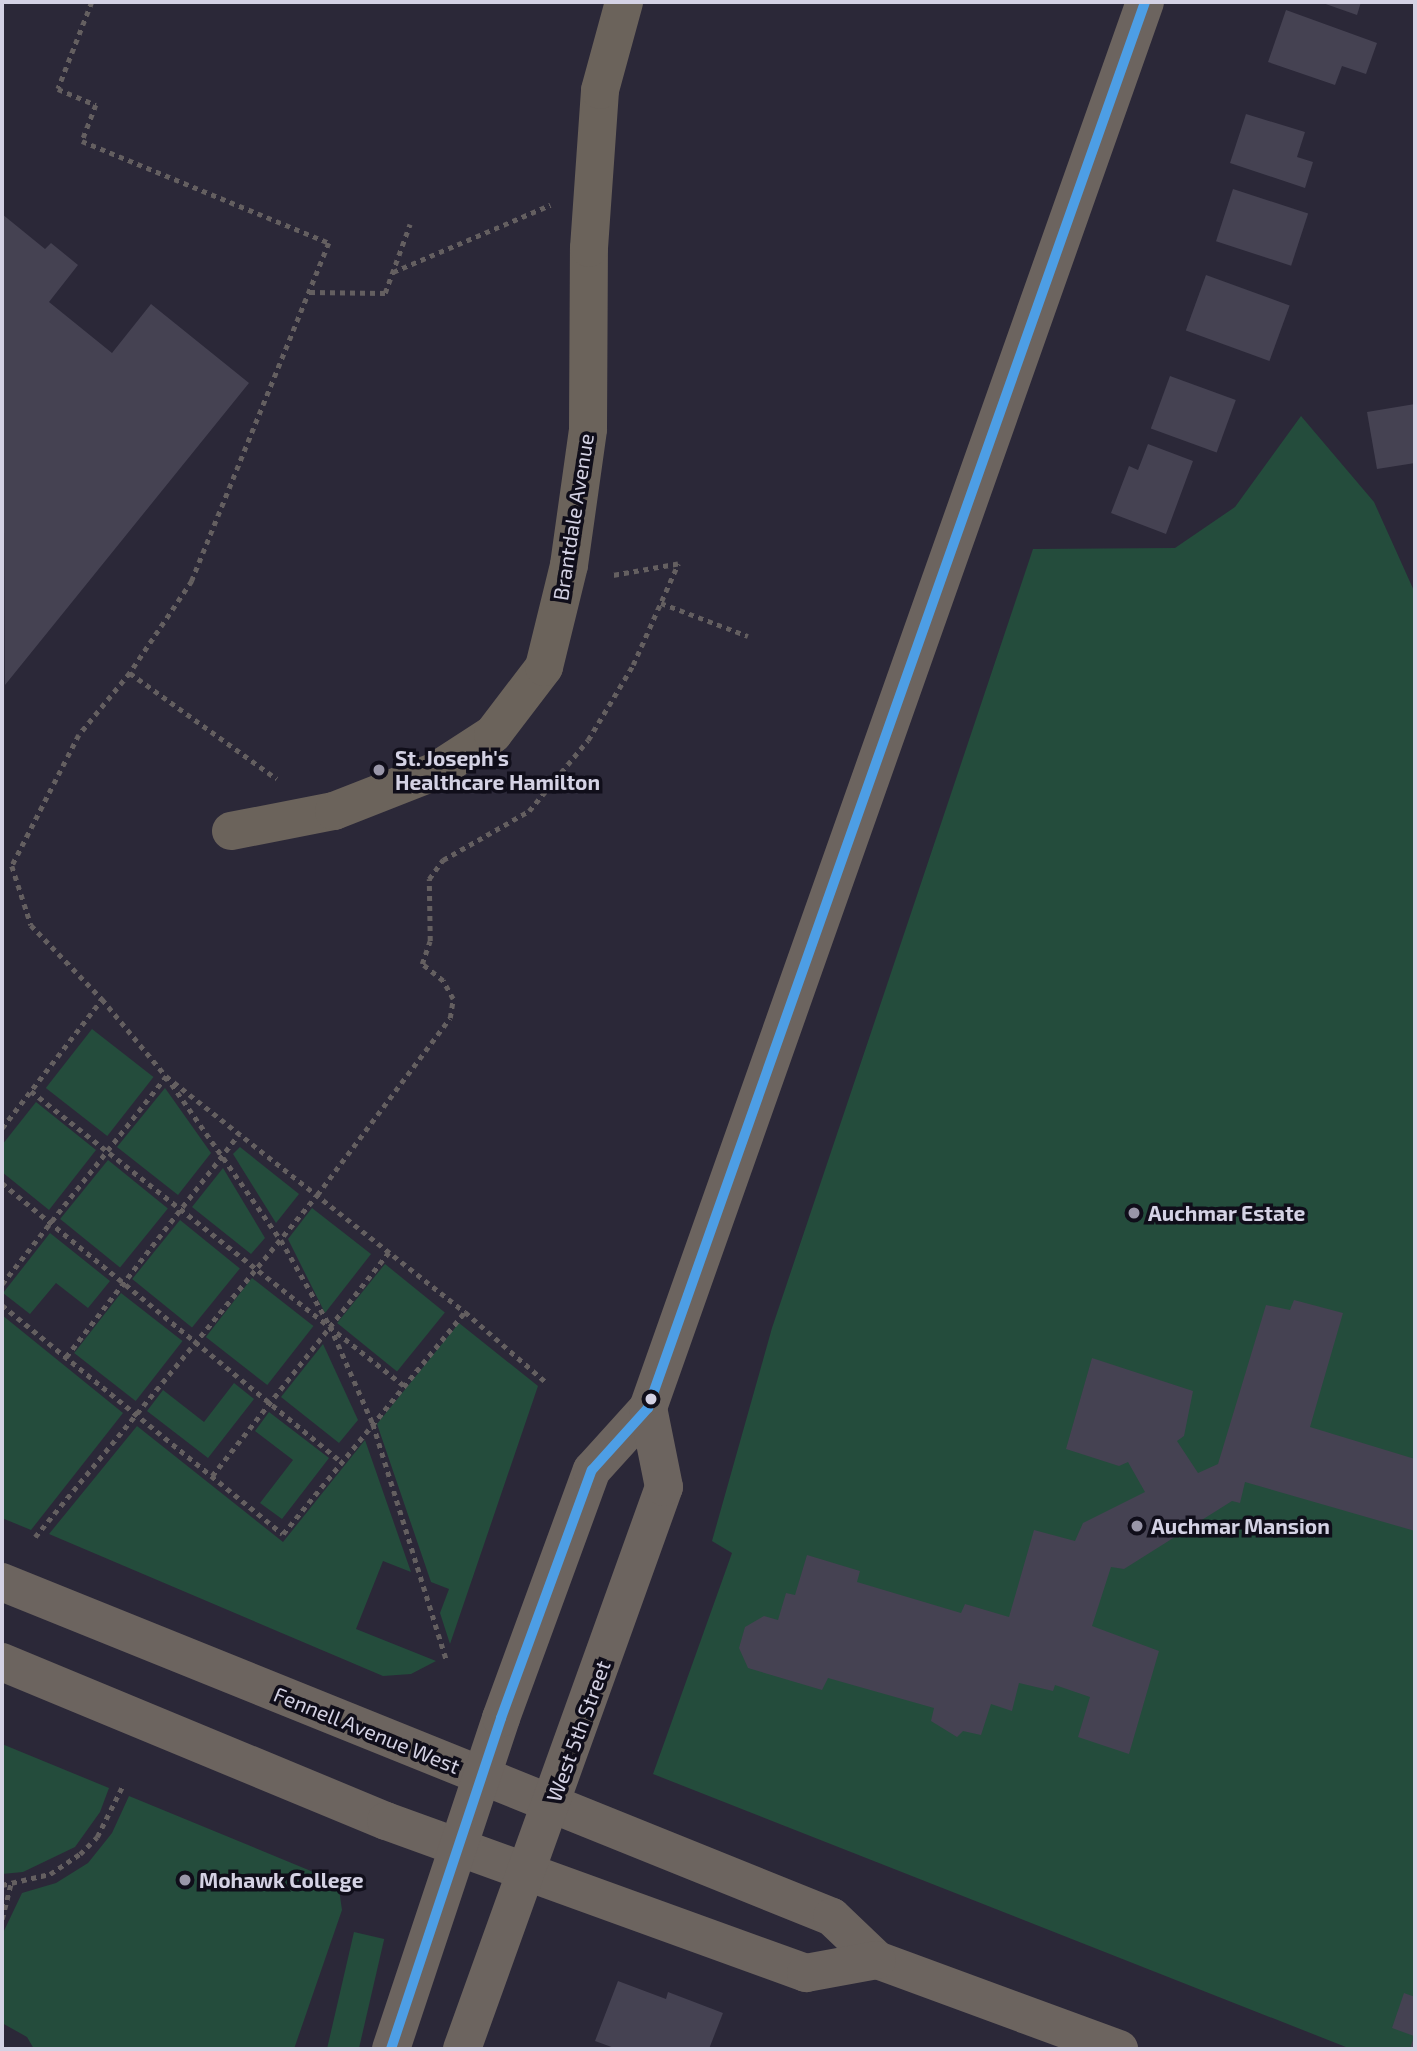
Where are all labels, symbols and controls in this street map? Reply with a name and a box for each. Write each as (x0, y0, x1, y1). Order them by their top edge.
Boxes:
street label: Brantdale Avenue (547, 431, 599, 603)
place label: St. Joseph's Healthcare Hamilton (395, 745, 600, 795)
marker: St. Joseph's Healthcare Hamilton (369, 760, 389, 780)
place label: Auchmar Estate (1148, 1200, 1306, 1226)
marker: Auchmar Estate (1126, 1205, 1142, 1221)
unlabelled marker (644, 1392, 658, 1406)
place label: Auchmar Mansion (1151, 1513, 1330, 1539)
marker: Auchmar Mansion (1129, 1518, 1145, 1534)
street label: West 5th Street (541, 1657, 615, 1805)
street label: Fennell Avenue West (270, 1681, 464, 1779)
place label: Mohawk College (199, 1867, 364, 1893)
marker: Mohawk College (177, 1872, 193, 1888)

